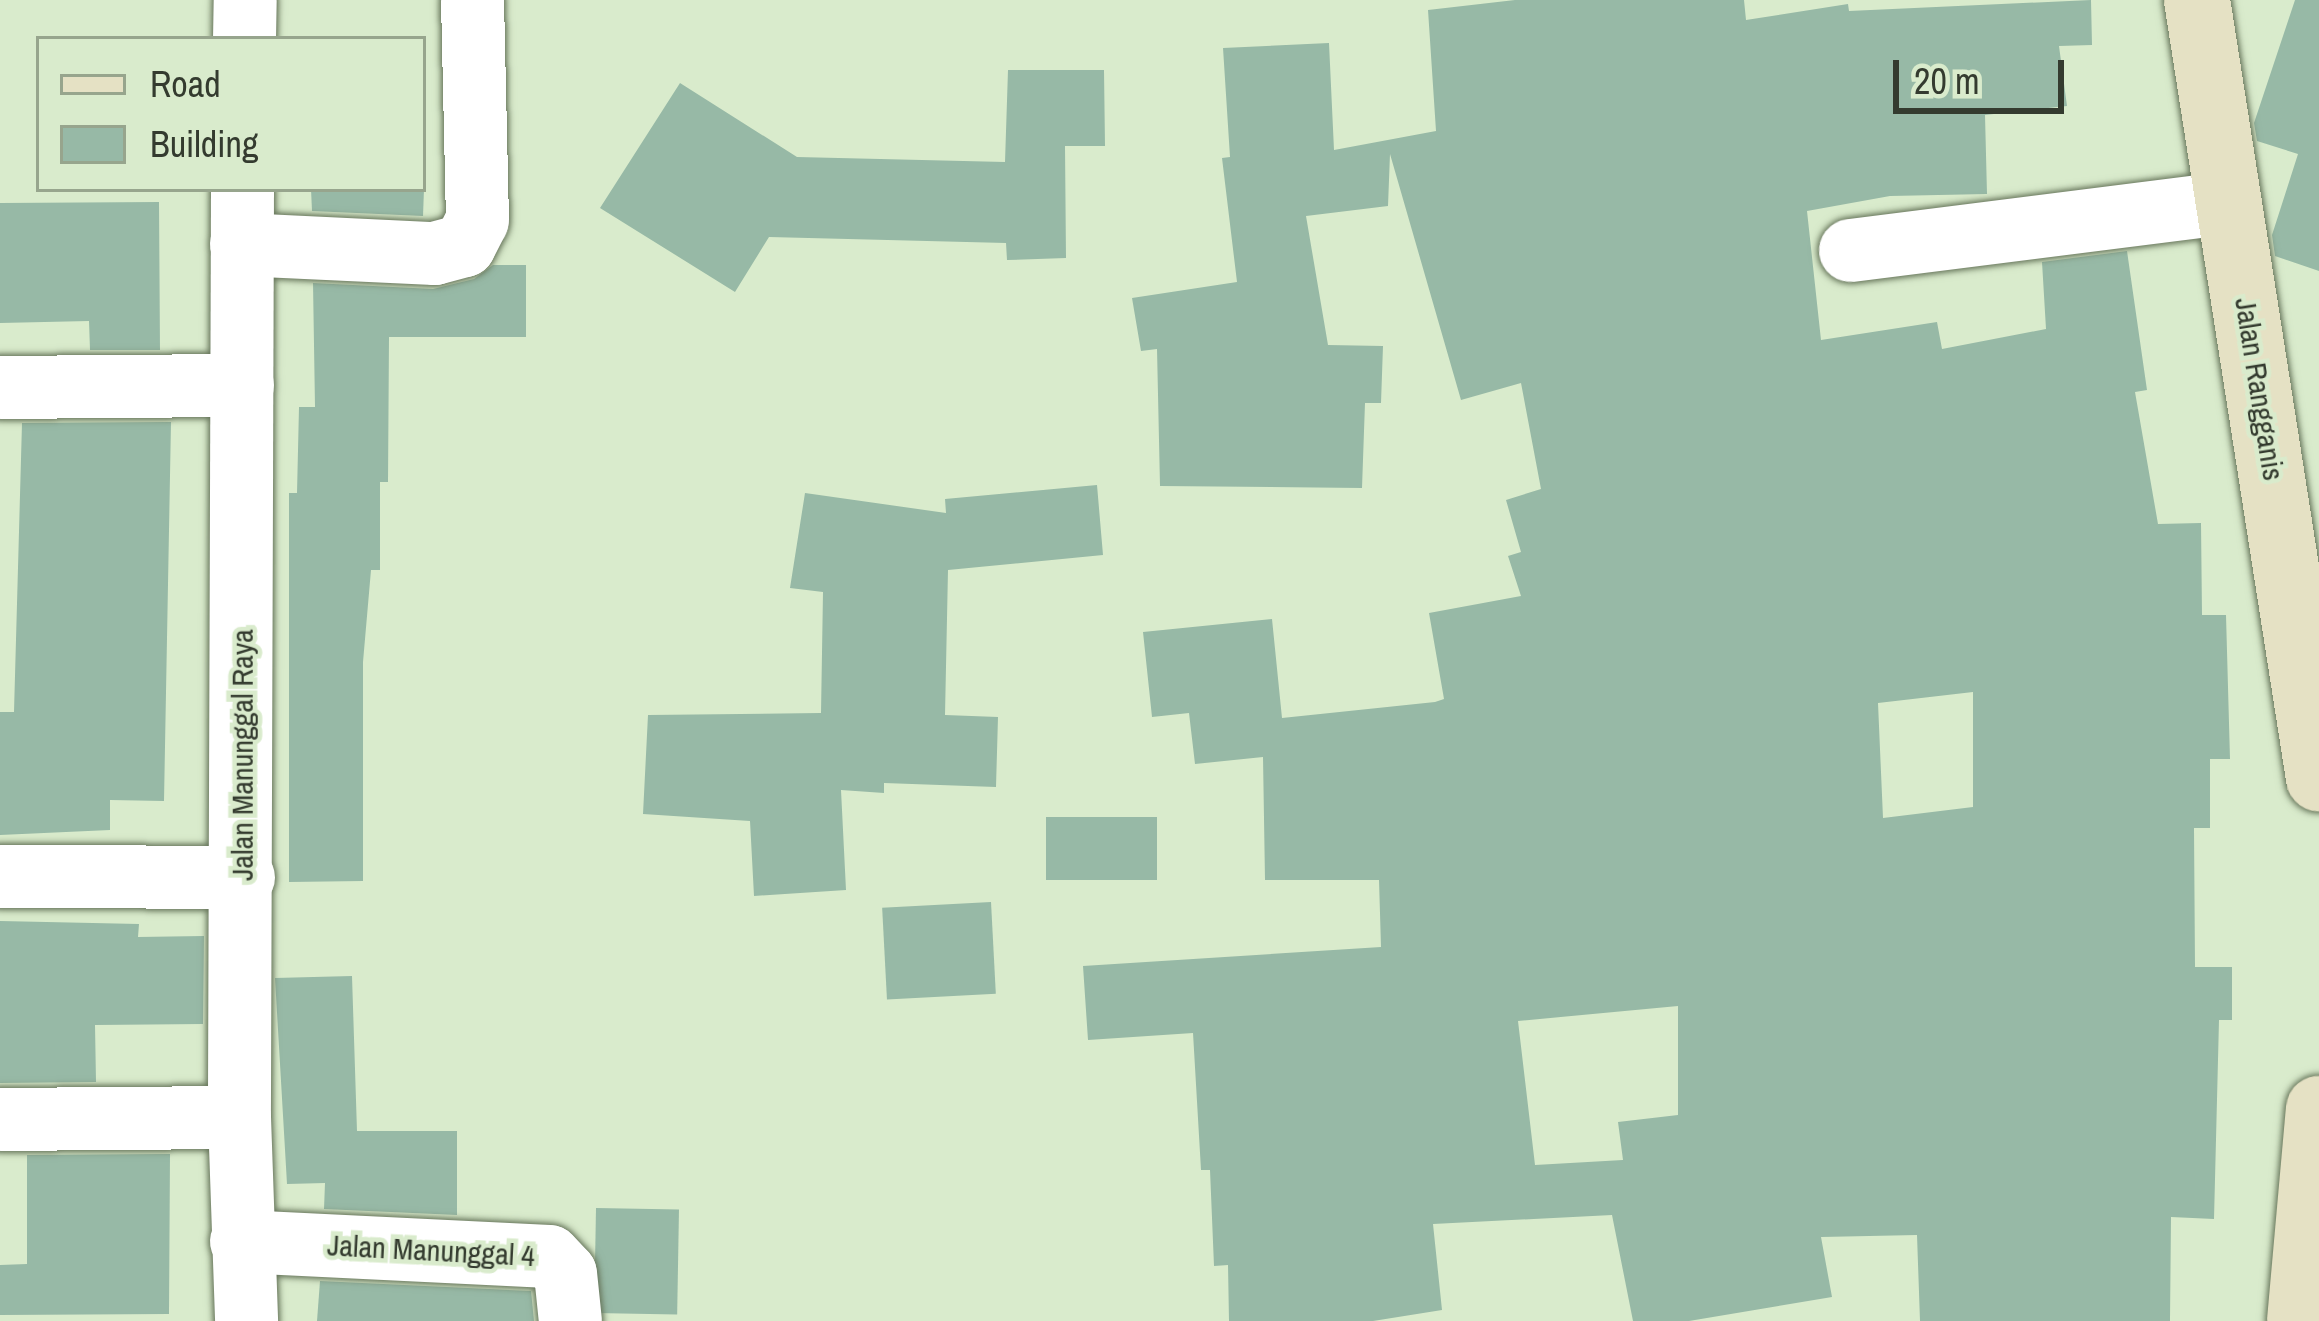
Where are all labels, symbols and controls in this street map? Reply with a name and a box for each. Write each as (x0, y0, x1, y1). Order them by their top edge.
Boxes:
legend (36, 36, 426, 192)
scale bar (1899, 36, 2070, 110)
text: 20 m (1914, 57, 1980, 105)
text: Road (150, 60, 221, 108)
text: Building (150, 120, 258, 168)
street label: Jalan Rangganis (2228, 295, 2292, 483)
street label: Jalan Manunggal Raya (224, 629, 260, 881)
street label: Jalan Manunggal 4 (326, 1227, 536, 1273)

